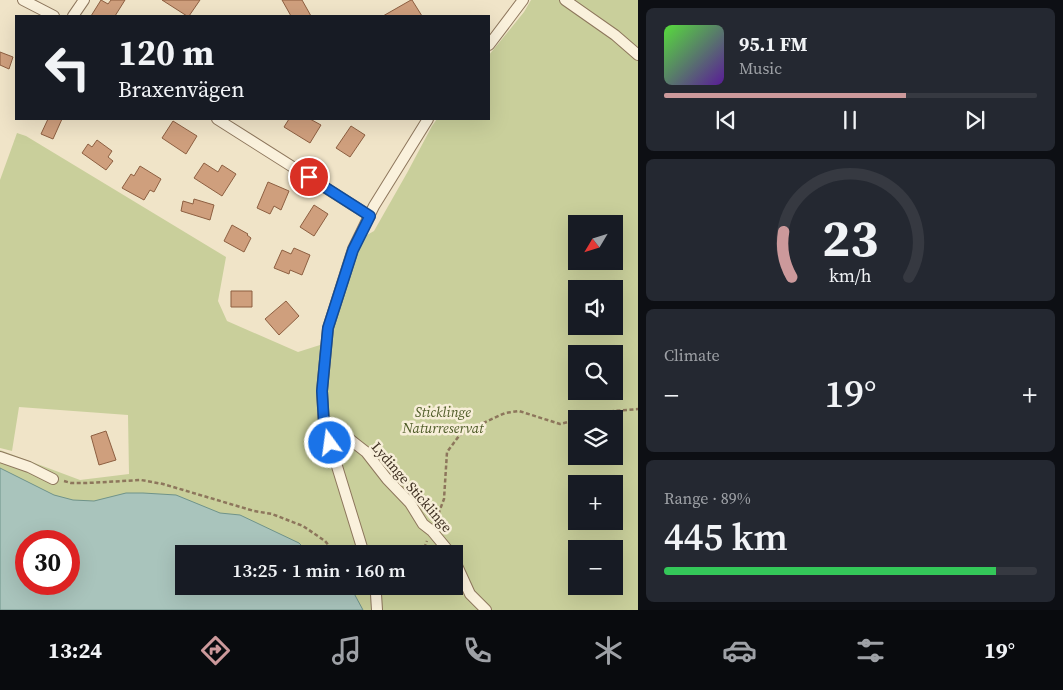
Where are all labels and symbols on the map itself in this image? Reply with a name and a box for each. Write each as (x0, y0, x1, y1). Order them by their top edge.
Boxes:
pin (288, 156, 330, 198)
north arrow (568, 215, 622, 270)
park label: Sticklinge Naturreservat (401, 402, 485, 438)
position arrow (303, 416, 355, 468)
street label: Lydinge Sticklinge (367, 437, 457, 537)
speed limit sign: 30 (15, 530, 80, 595)

